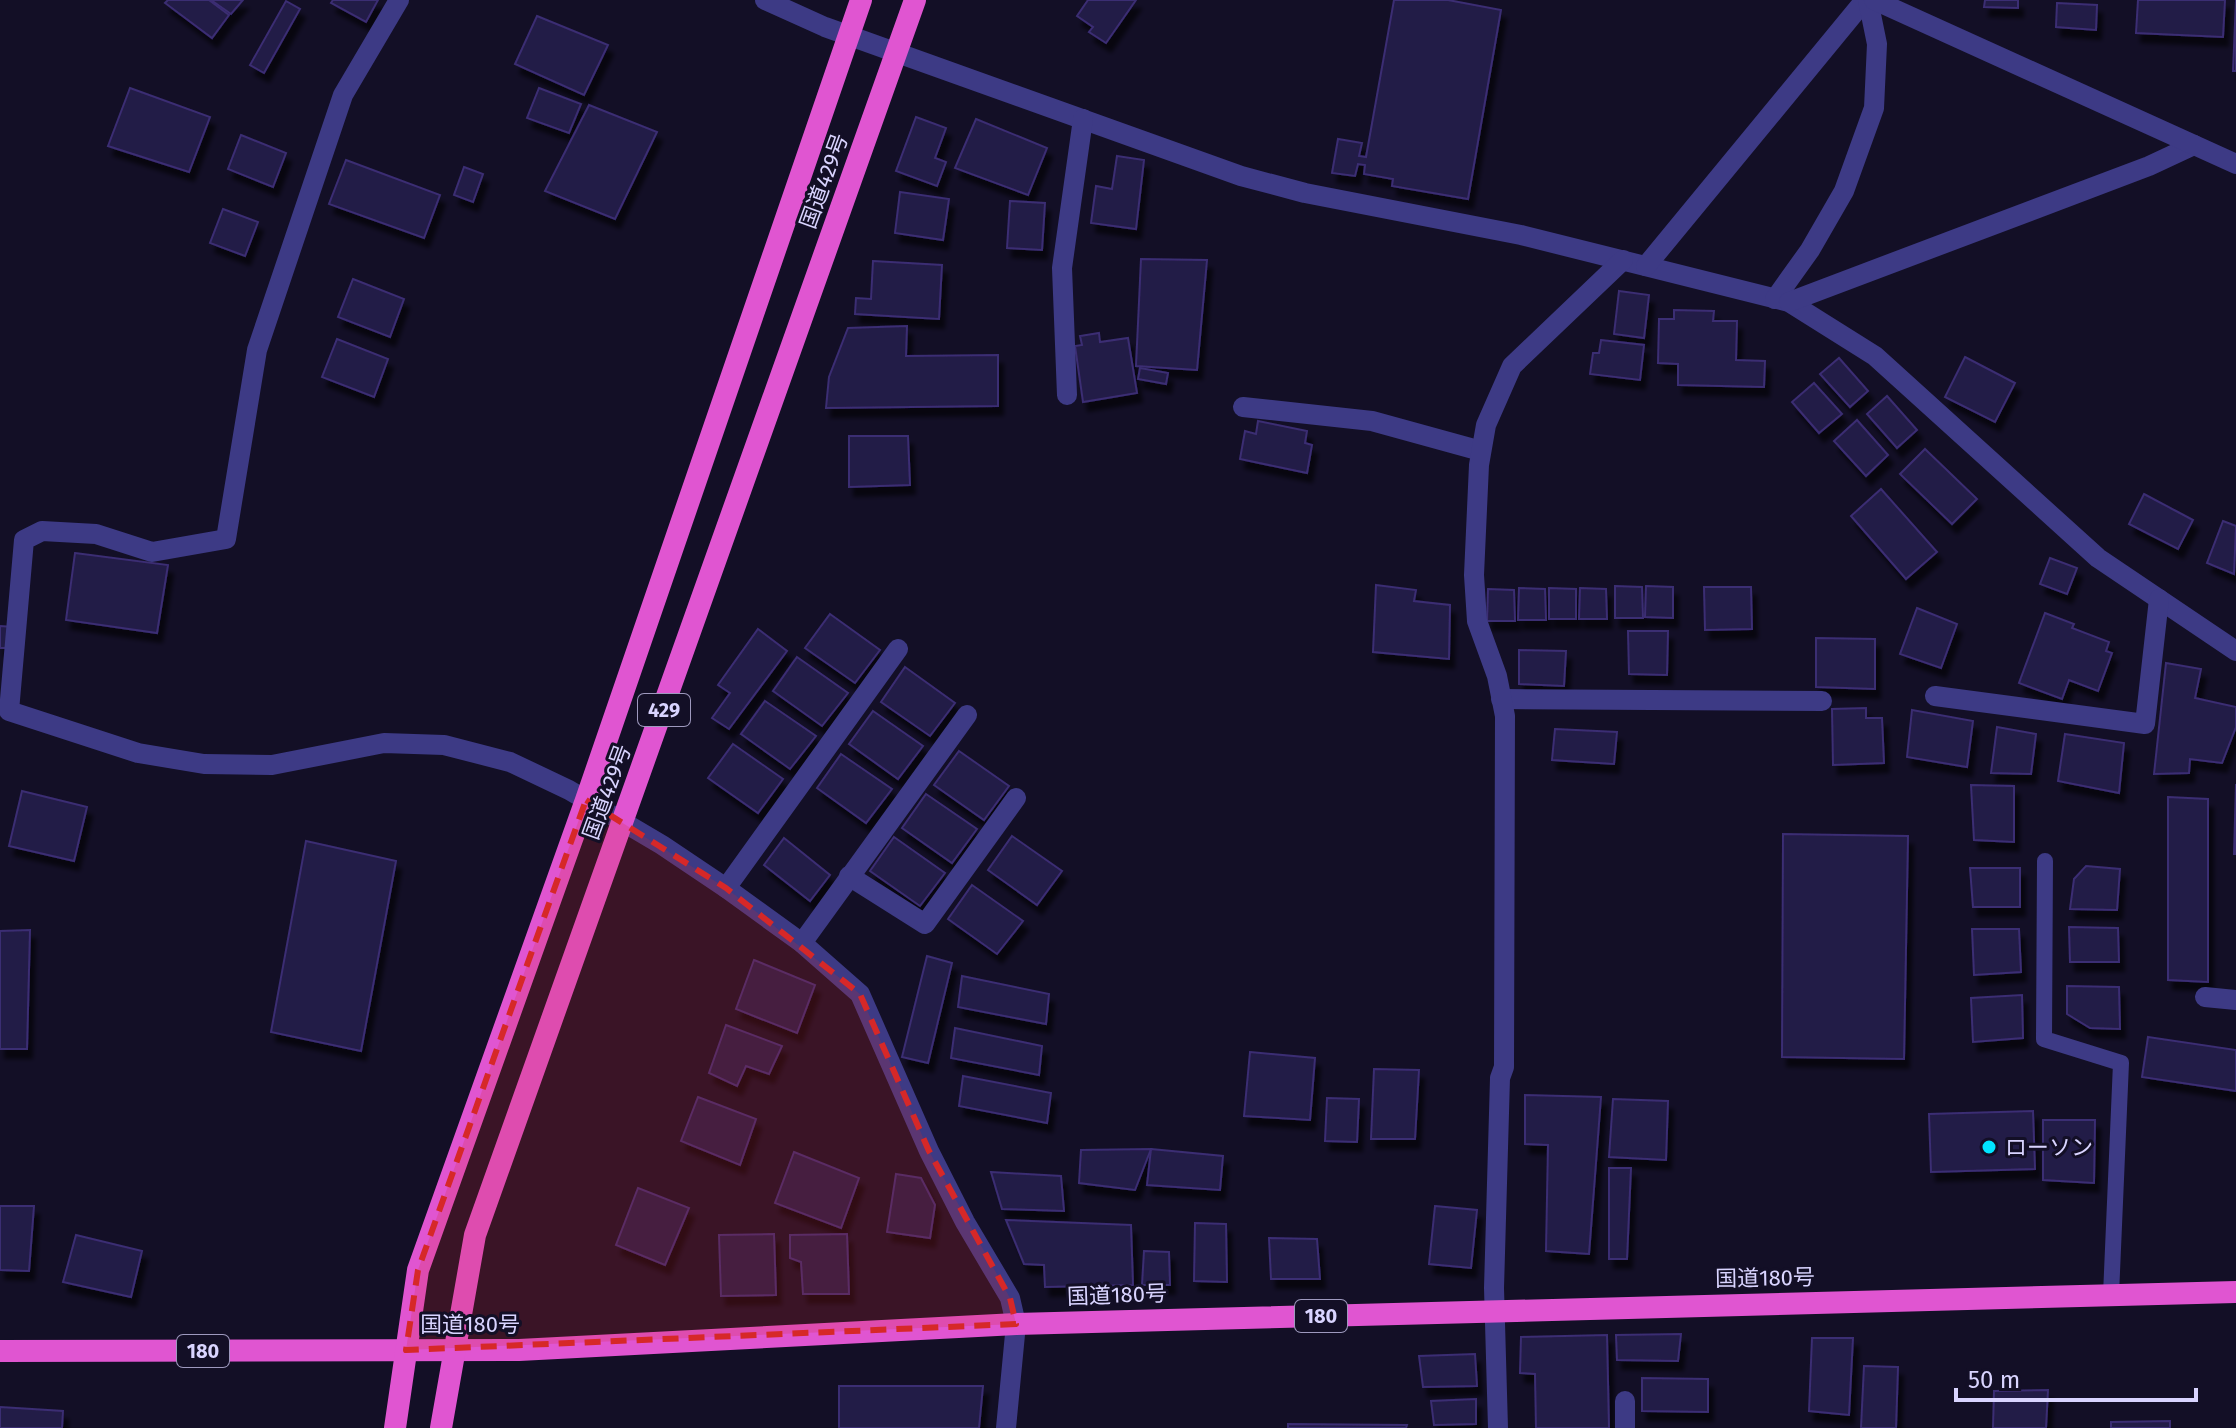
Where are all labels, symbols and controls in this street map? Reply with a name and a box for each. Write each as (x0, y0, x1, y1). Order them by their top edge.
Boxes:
street label: 国道429号 (794, 130, 854, 232)
road number: 429 (638, 694, 690, 726)
street label: 国道429号 (577, 741, 637, 843)
place label: ローソン (2005, 1134, 2093, 1161)
marker: ローソン (1980, 1138, 1998, 1156)
street label: 国道180号 (1715, 1264, 1815, 1292)
street label: 国道180号 (1067, 1280, 1167, 1310)
road number: 180 (1295, 1300, 1347, 1332)
street label: 国道180号 (420, 1311, 520, 1338)
road number: 180 (177, 1335, 229, 1367)
scale bar (1956, 1352, 2196, 1402)
text: 50 m (1968, 1366, 2020, 1394)

